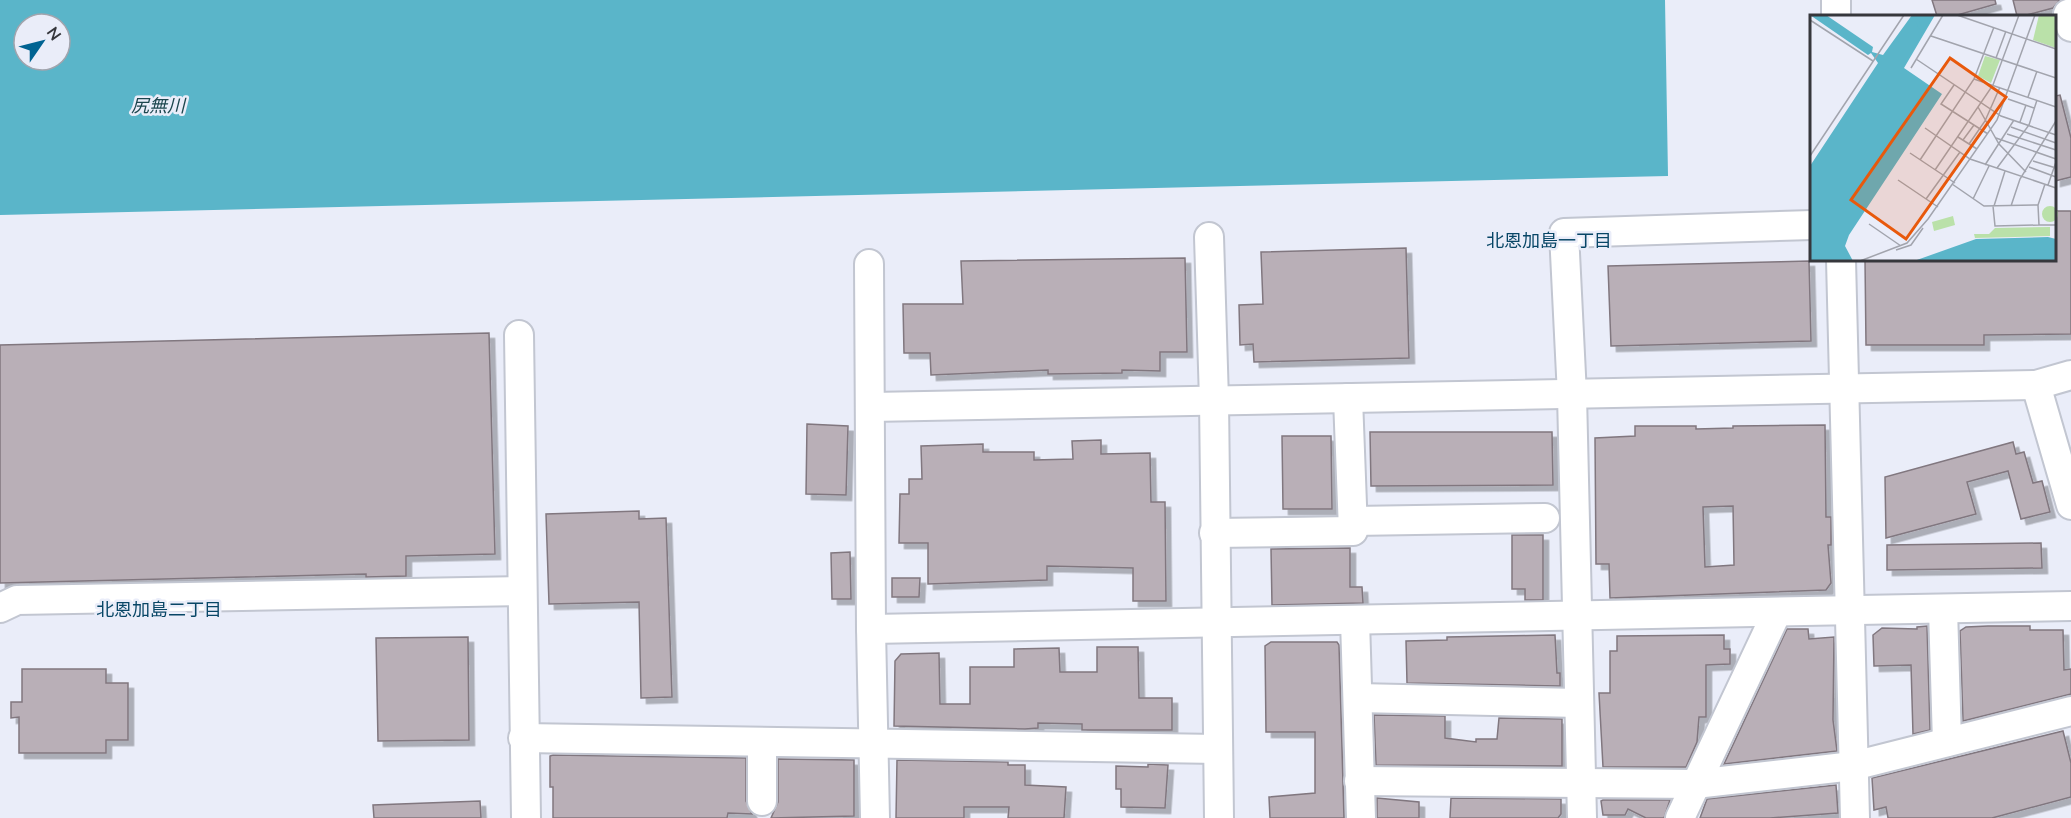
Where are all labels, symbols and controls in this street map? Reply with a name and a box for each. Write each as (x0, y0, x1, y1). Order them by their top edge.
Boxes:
north arrow (12, 12, 72, 72)
inset map (1810, 15, 2056, 261)
text: N (41, 23, 66, 45)
water label: 尻無川 (131, 94, 187, 118)
district label: 北恩加島一丁目 (1486, 229, 1612, 253)
district label: 北恩加島二丁目 (96, 598, 222, 622)

